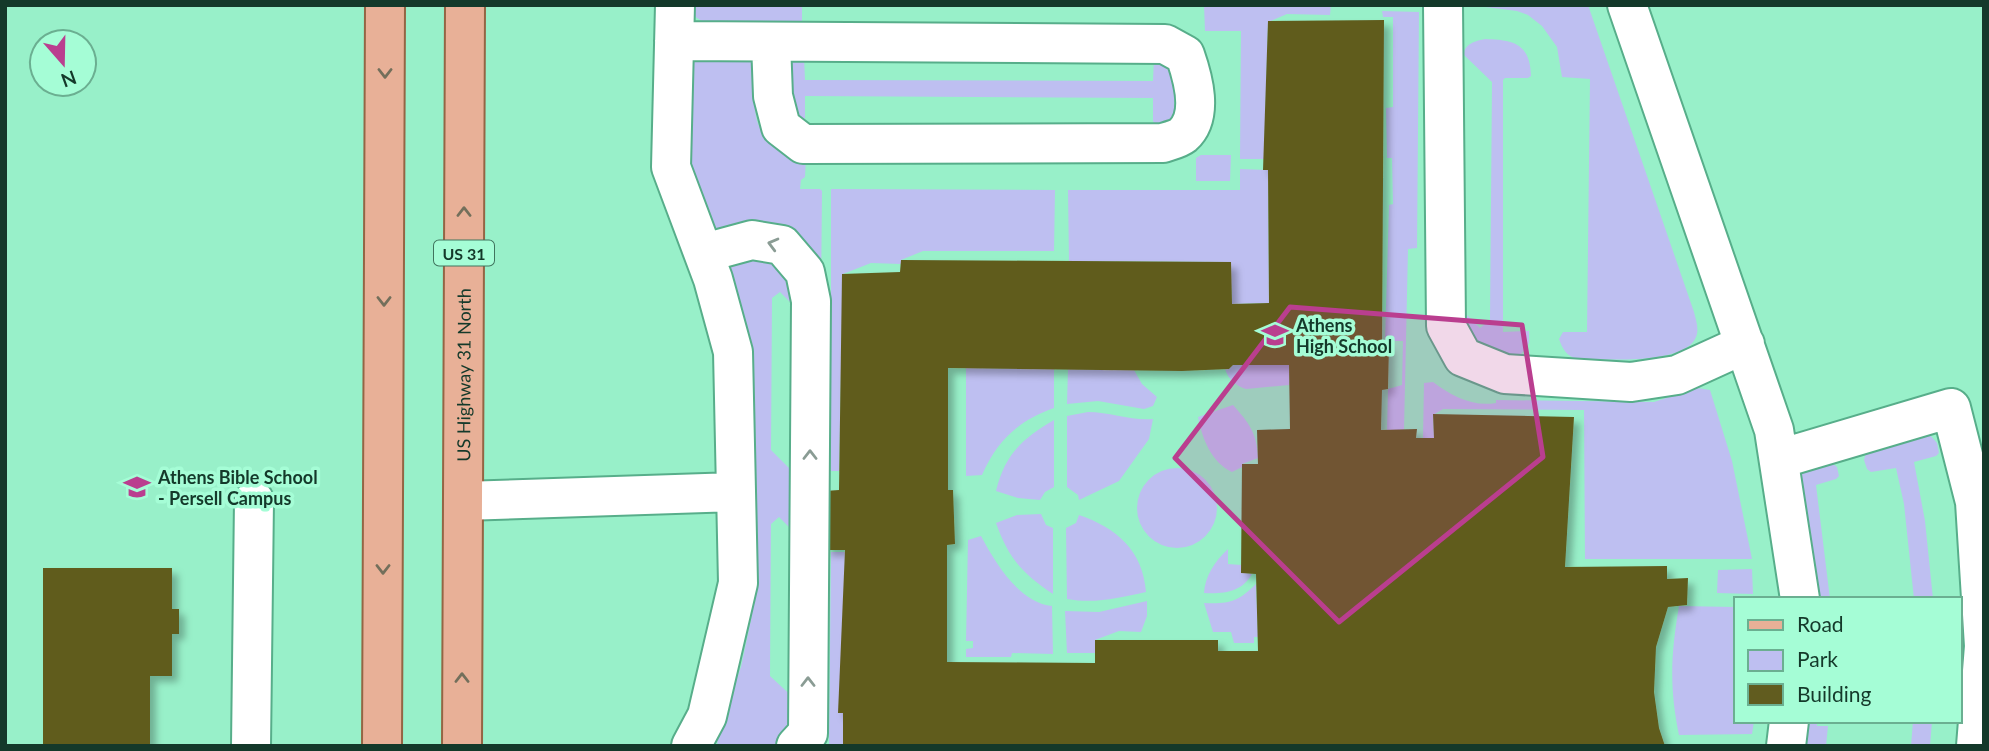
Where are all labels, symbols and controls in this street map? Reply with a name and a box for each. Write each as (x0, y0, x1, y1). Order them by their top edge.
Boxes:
north arrow (28, 28, 98, 98)
text: N (58, 66, 80, 93)
one-way arrow (377, 69, 393, 79)
one-way arrow (456, 207, 472, 217)
one-way arrow (767, 238, 779, 253)
road number: US 31 (434, 241, 494, 266)
street label: US Highway 31 North (452, 288, 475, 462)
one-way arrow (376, 296, 392, 307)
place label: Athens High School (1295, 314, 1392, 357)
school or university icon: Athens High School (1260, 320, 1290, 350)
one-way arrow (802, 449, 818, 460)
place label: Athens Bible School - Persell Campus (157, 466, 318, 509)
school or university icon: Athens Bible School - Persell Campus (122, 472, 152, 502)
one-way arrow (375, 564, 391, 575)
legend (1734, 597, 1961, 723)
text: Road (1797, 611, 1844, 636)
text: Park (1797, 646, 1838, 671)
one-way arrow (454, 672, 470, 682)
one-way arrow (801, 677, 816, 688)
text: Building (1797, 681, 1872, 706)

